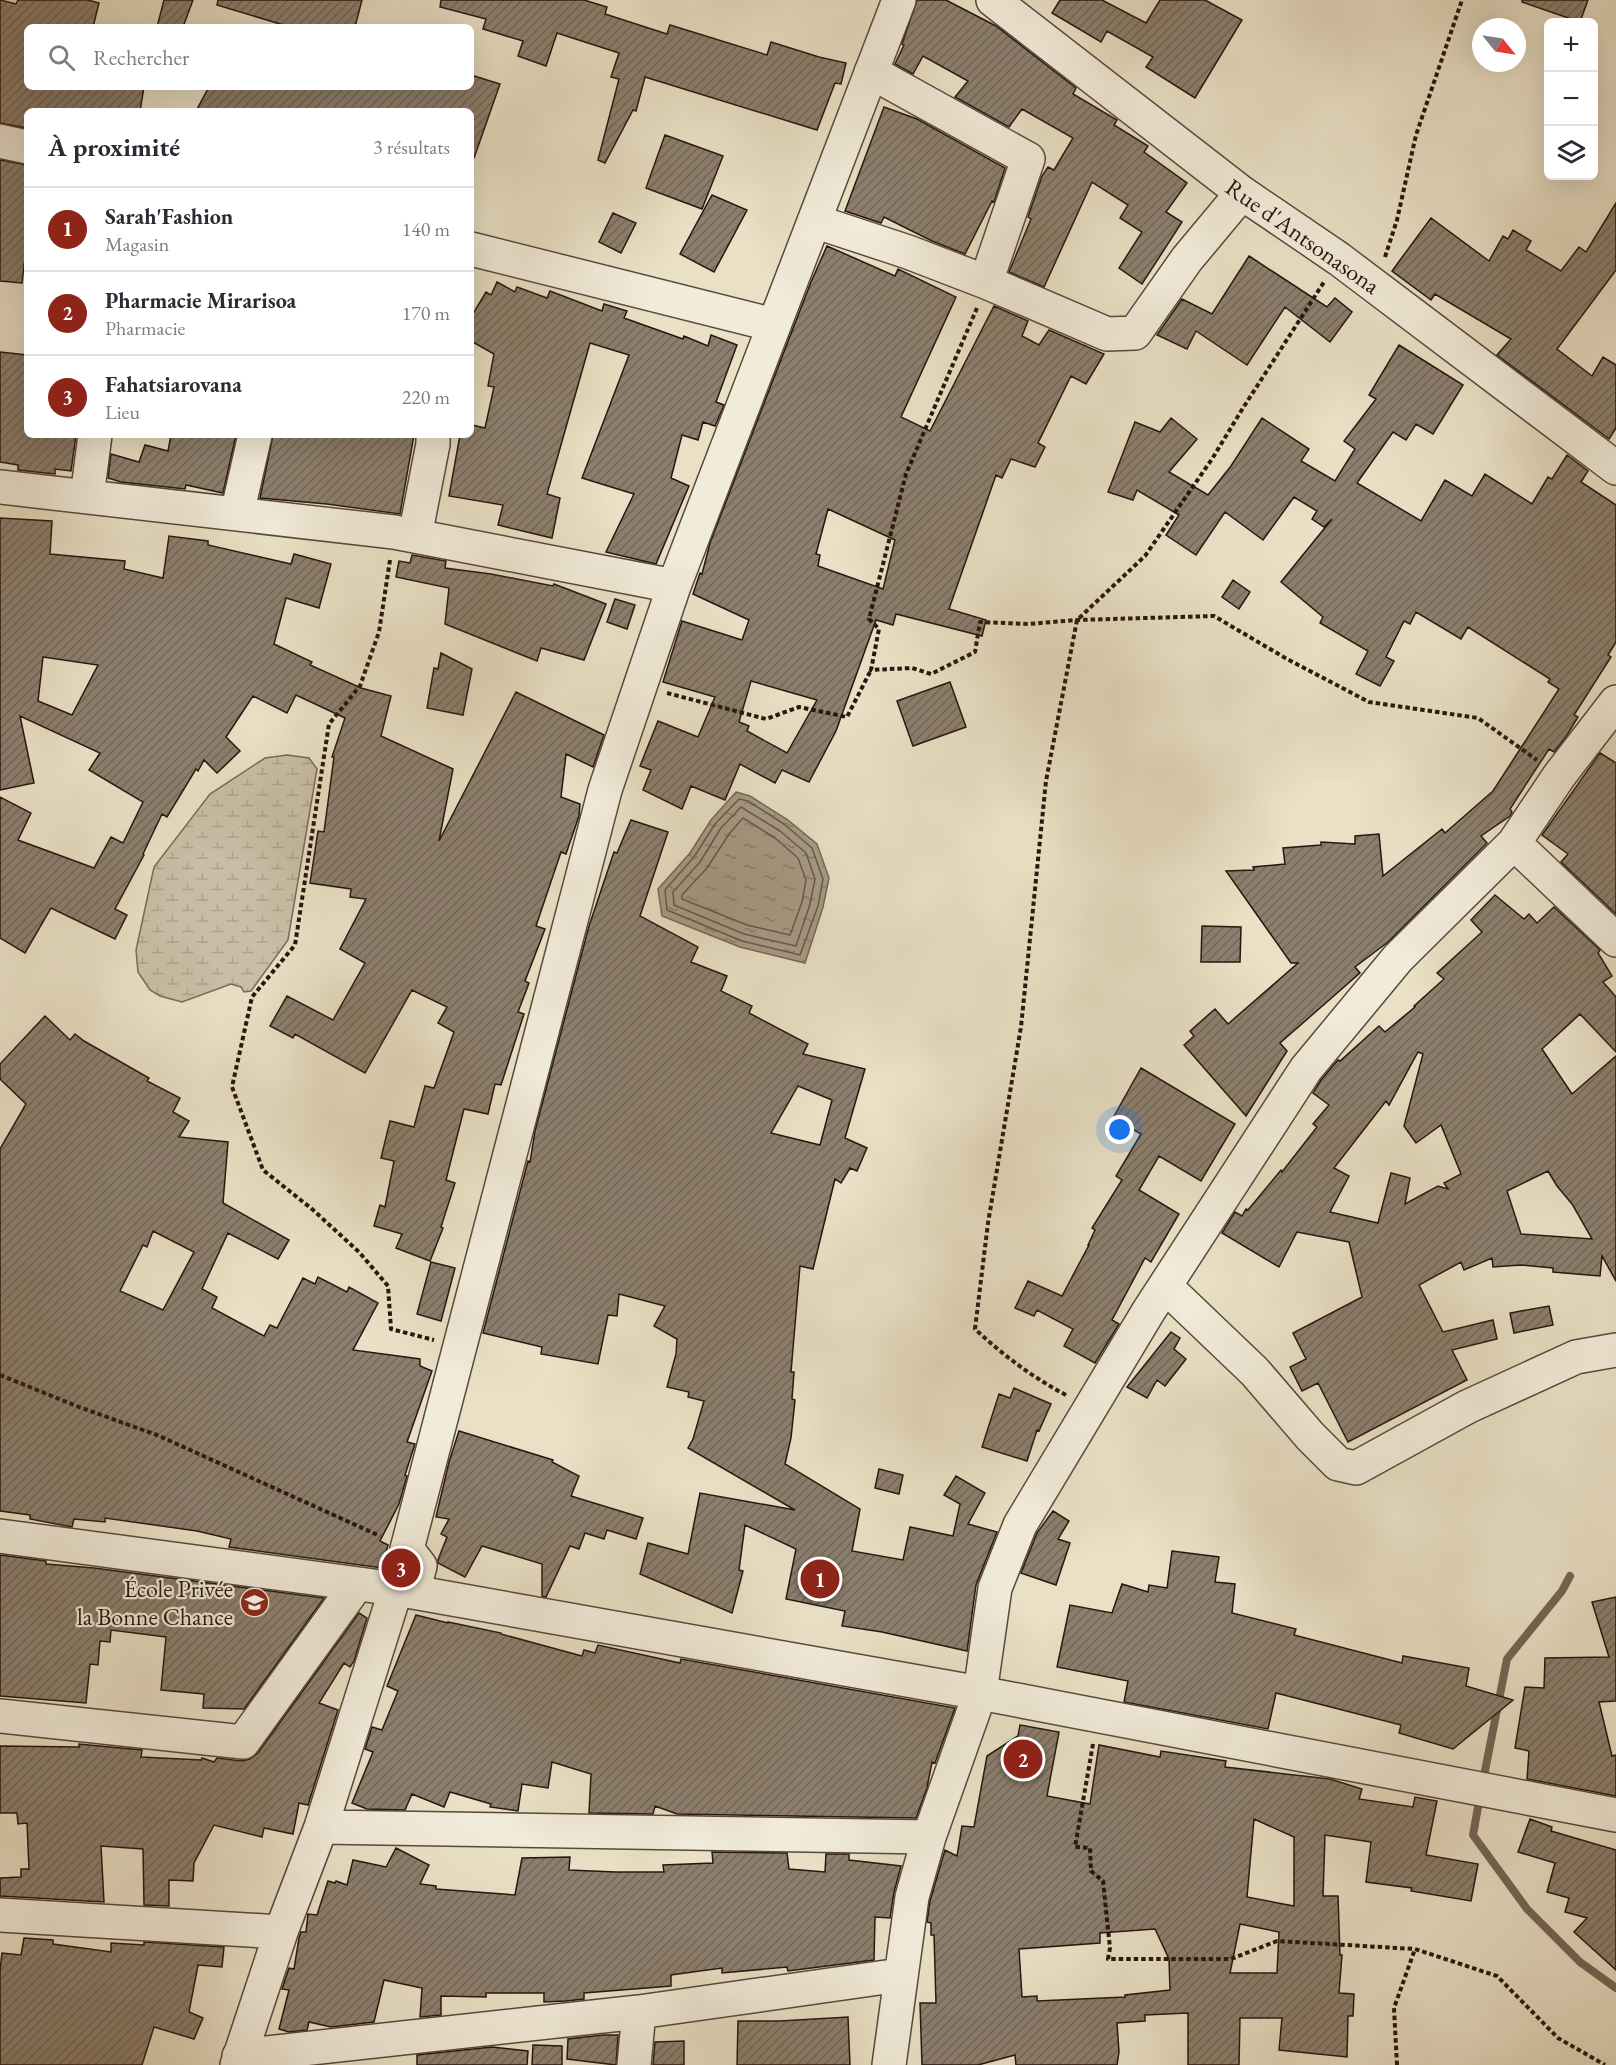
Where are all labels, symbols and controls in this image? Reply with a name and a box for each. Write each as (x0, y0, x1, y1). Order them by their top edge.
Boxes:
north arrow (1472, 18, 1526, 72)
map controls (1544, 18, 1598, 180)
button: + (1544, 18, 1598, 72)
search box (24, 24, 474, 90)
icon: search (45, 41, 78, 74)
text: Rechercher (93, 43, 189, 72)
button: − (1544, 72, 1598, 126)
button: layers (1544, 126, 1598, 180)
text: À proximité (48, 130, 180, 164)
text: 3 résultats (373, 134, 450, 160)
street label: Rue d'Antsonasona (1220, 171, 1387, 301)
text: Sarah'Fashion (105, 202, 233, 231)
text: 1 (62, 216, 73, 242)
text: 140 m (402, 216, 450, 242)
text: Magasin (105, 231, 169, 257)
text: Pharmacie Mirarisoa (105, 286, 296, 315)
text: 2 (62, 300, 73, 326)
text: 170 m (402, 300, 450, 326)
text: Pharmacie (105, 315, 185, 341)
text: Fahatsiarovana (105, 370, 242, 399)
text: 3 (62, 384, 73, 410)
text: 220 m (402, 384, 450, 410)
text: Lieu (105, 399, 140, 425)
your location (1105, 1115, 1134, 1144)
pin: 3 (382, 1546, 420, 1590)
pin: 1 (800, 1556, 840, 1602)
place label: École Privée la Bonne Chance (77, 1573, 233, 1632)
school or university icon: École Privée la Bonne Chance (238, 1586, 270, 1618)
pin: 2 (1004, 1736, 1042, 1782)

